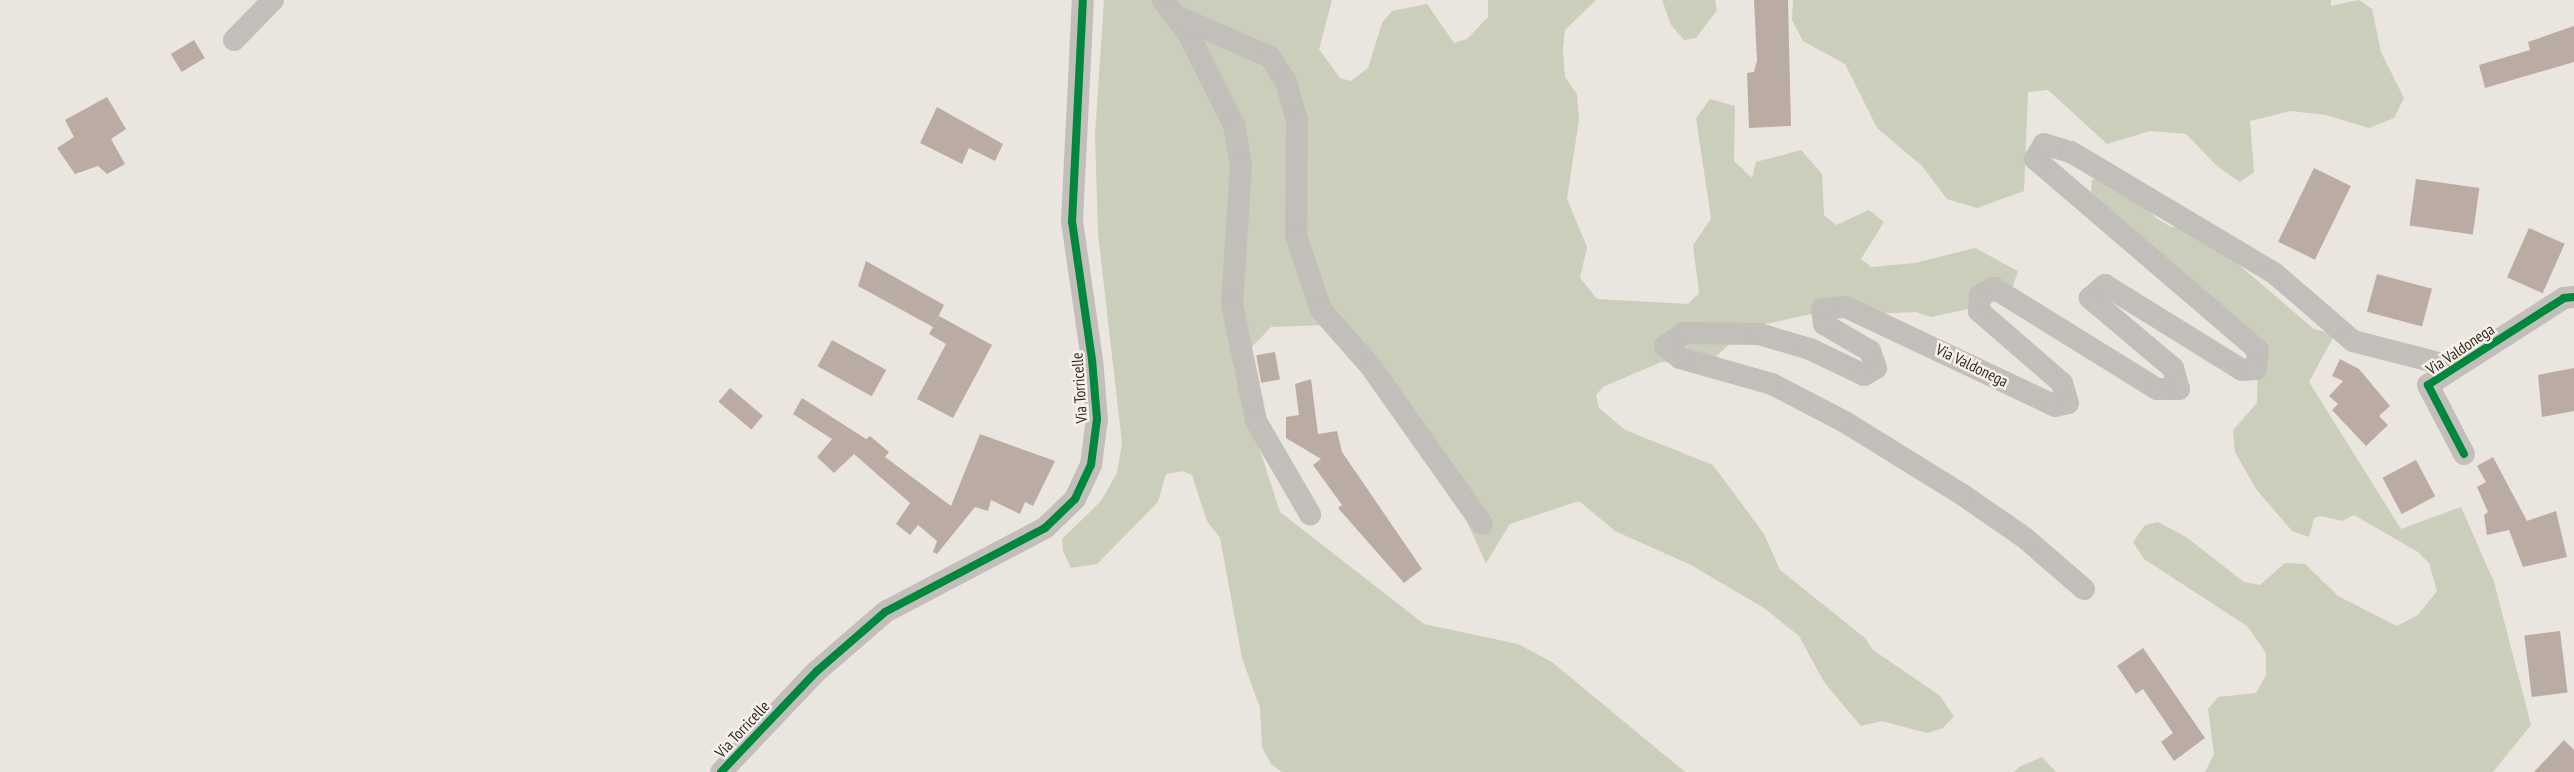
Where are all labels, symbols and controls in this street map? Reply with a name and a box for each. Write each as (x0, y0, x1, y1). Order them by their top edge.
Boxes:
street label: Via Valdonega (2422, 319, 2498, 379)
street label: Via Valdonega (1933, 339, 2011, 391)
street label: Via Torricelle (1067, 352, 1091, 424)
street label: Via Torricelle (711, 696, 773, 762)

